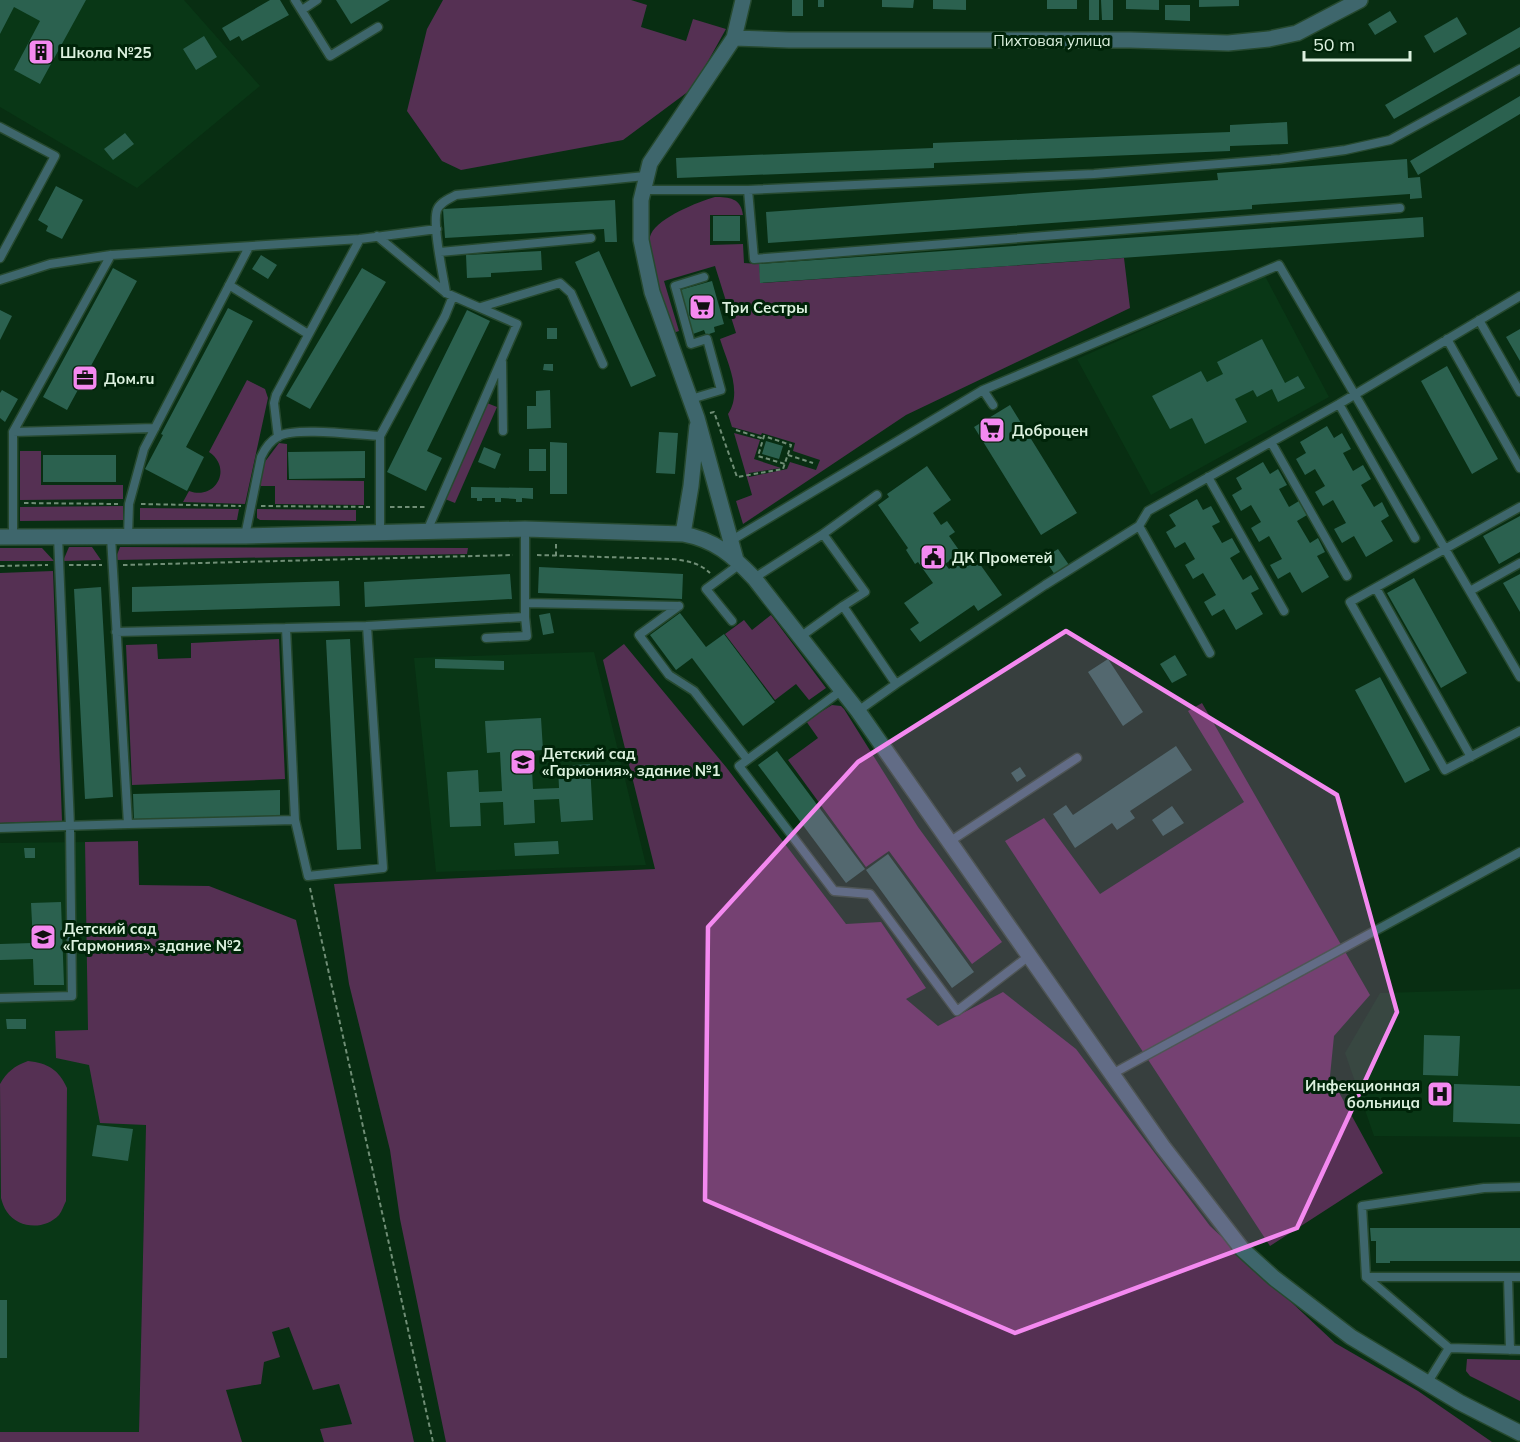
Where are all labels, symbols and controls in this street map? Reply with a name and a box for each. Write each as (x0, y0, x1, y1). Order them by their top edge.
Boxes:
scale bar (1304, 24, 1410, 62)
street label: Пихтовая улица (993, 31, 1111, 50)
text: 50 m (1313, 33, 1355, 56)
building icon: Школа №25 (26, 37, 56, 67)
place label: Школа №25 (60, 43, 151, 62)
supermarket icon: Три Сестры (687, 292, 717, 322)
place label: Три Сестры (722, 298, 808, 317)
office icon: Дом.ru (70, 363, 100, 393)
place label: Дом.ru (104, 369, 154, 388)
supermarket icon: Доброцен (977, 415, 1007, 445)
place label: Доброцен (1012, 421, 1088, 440)
public building icon: ДК Прометей (918, 542, 948, 572)
place label: ДК Прометей (952, 548, 1053, 567)
place label: Детский сад «Гармония», здание №1 (542, 744, 721, 780)
school or university icon: Детский сад «Гармония», здание №1 (508, 747, 538, 777)
place label: Детский сад «Гармония», здание №2 (63, 919, 242, 955)
school or university icon: Детский сад «Гармония», здание №2 (28, 922, 58, 952)
place label: Инфекционная больница (1305, 1076, 1420, 1112)
hospital icon: Инфекционная больница (1425, 1079, 1455, 1109)

